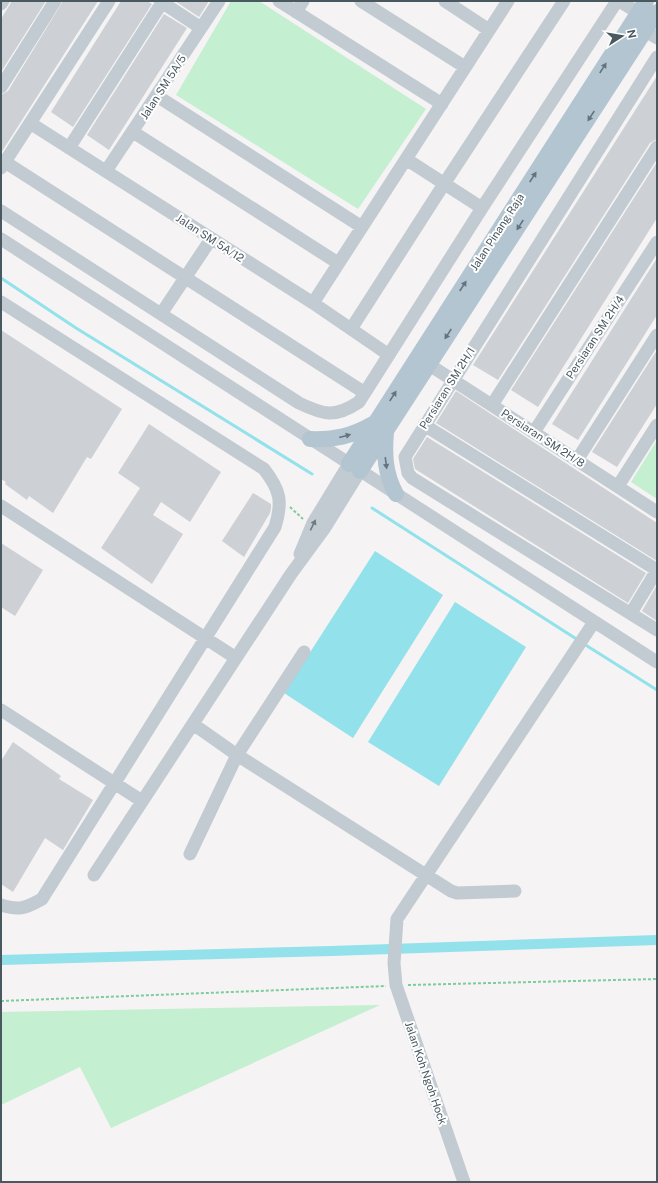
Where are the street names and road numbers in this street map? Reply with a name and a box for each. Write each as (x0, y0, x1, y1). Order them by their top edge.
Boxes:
street label: Jalan SM 5A/5 (138, 53, 188, 121)
street label: Jalan Pinang Raja (468, 191, 526, 273)
street label: Jalan SM 5A/12 (174, 212, 246, 265)
street label: Persiaran SM 2H/4 (564, 293, 626, 381)
street label: Persiaran SM 2H/1 (417, 345, 477, 431)
street label: Persiaran SM 2H/8 (499, 407, 587, 469)
street label: Jalan Koh Ngoh Hock (403, 1020, 449, 1126)

